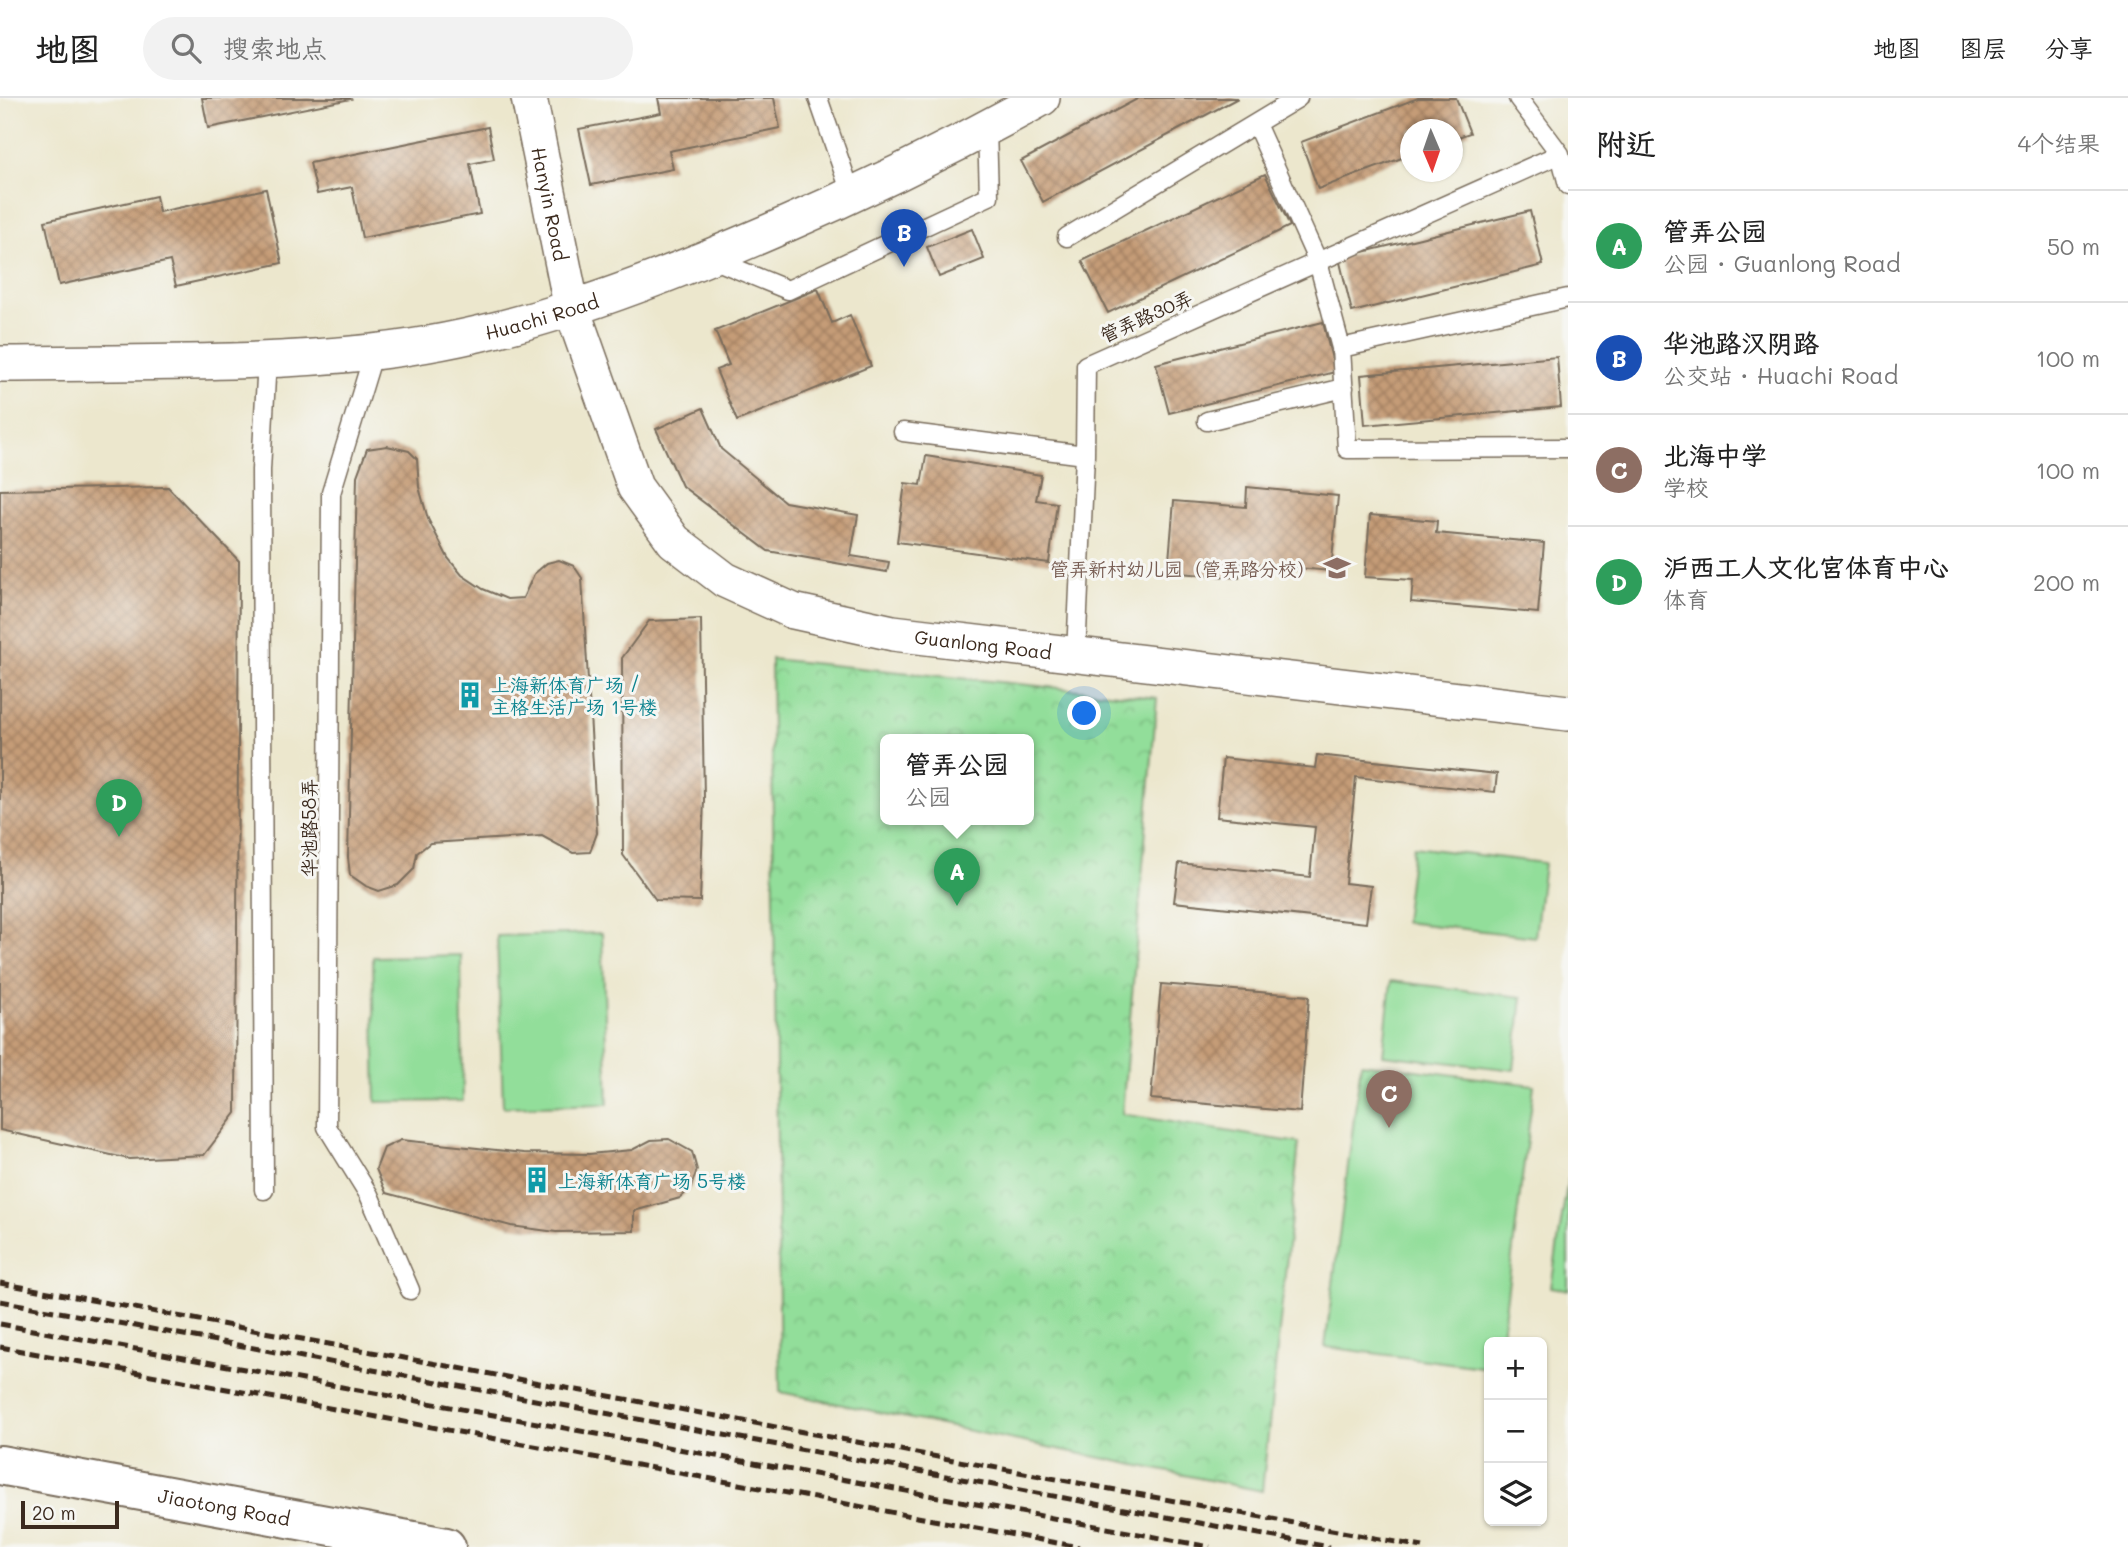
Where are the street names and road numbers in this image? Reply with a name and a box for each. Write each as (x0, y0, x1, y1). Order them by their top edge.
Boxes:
street label: Hanyin Road (527, 145, 574, 263)
street label: 管弄路30弄 (1096, 284, 1196, 348)
street label: Huachi Road (482, 288, 602, 344)
street label: Guanlong Road (913, 623, 1053, 664)
street label: 华池路58弄 (296, 779, 321, 877)
street label: Jiaotong Road (156, 1482, 292, 1531)

